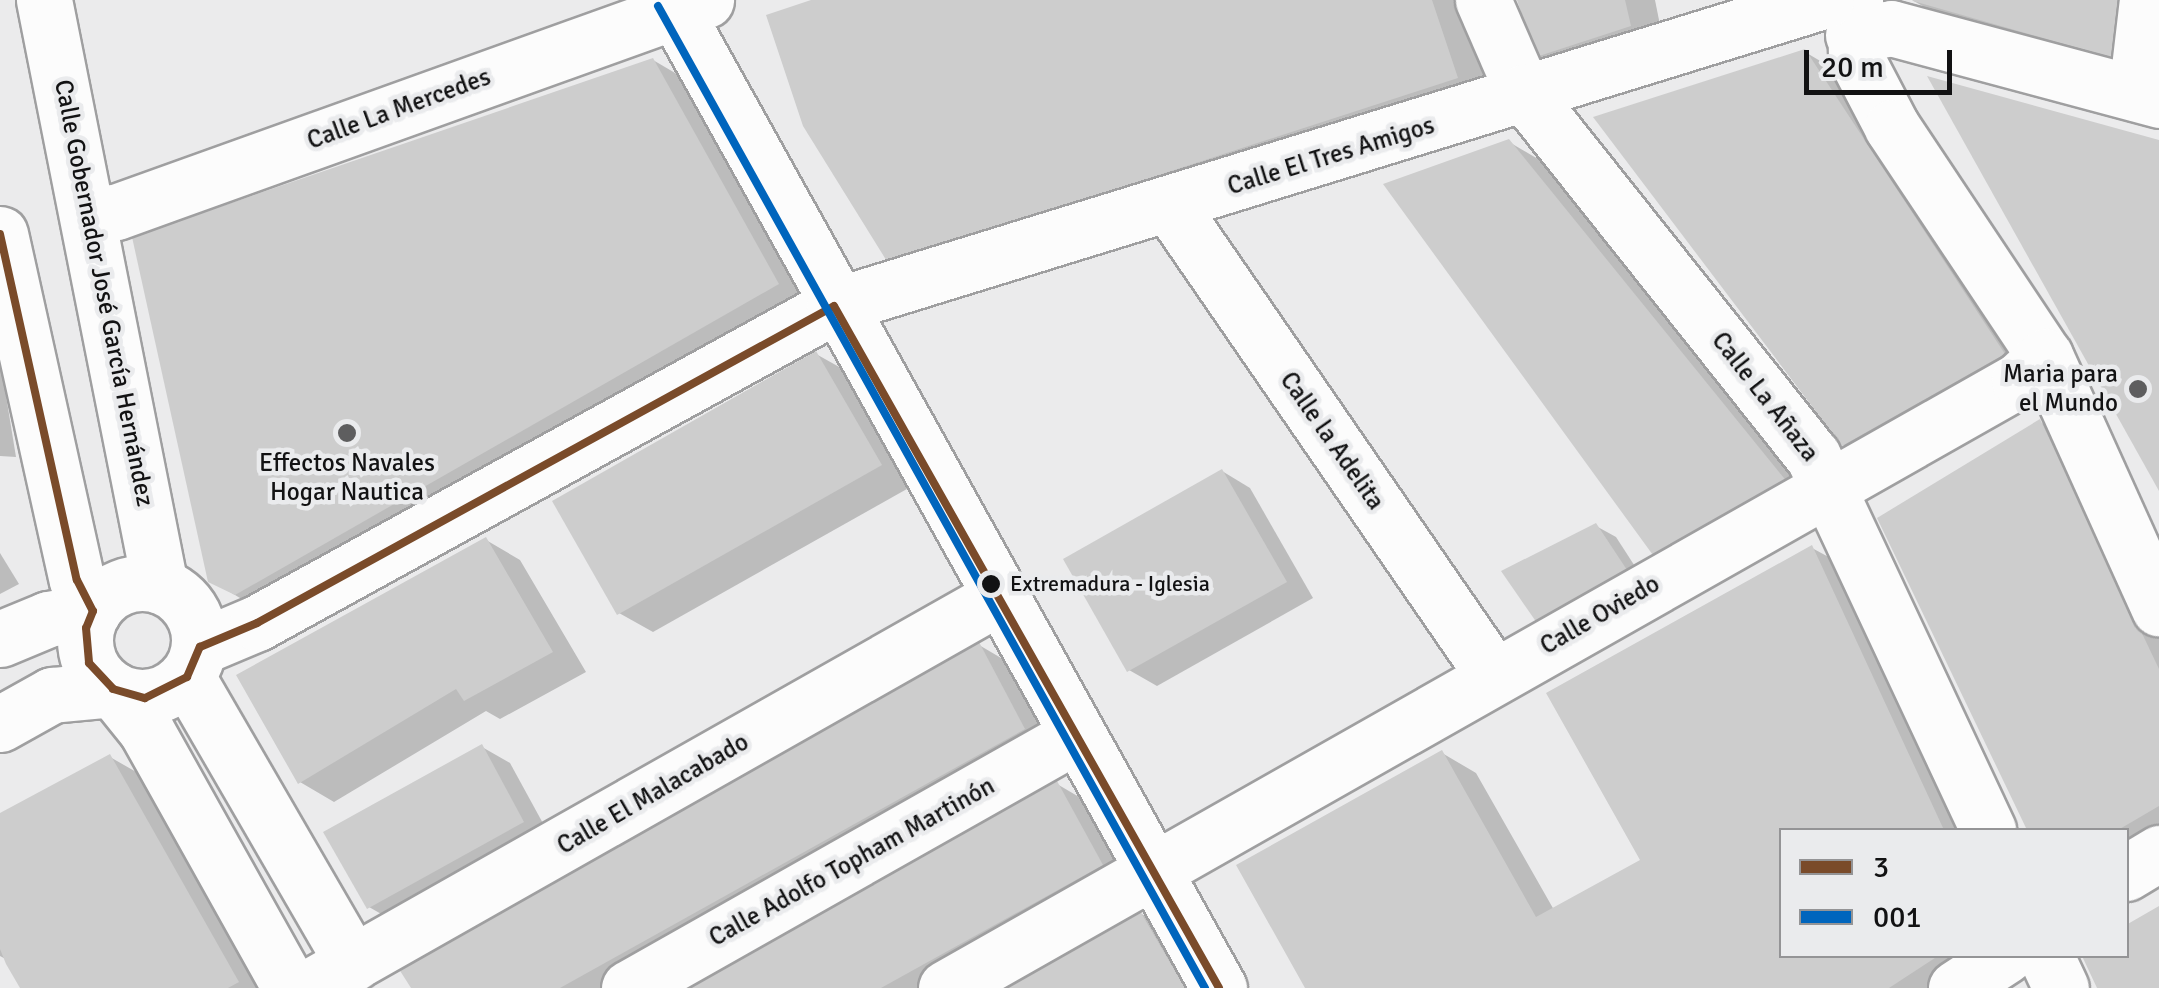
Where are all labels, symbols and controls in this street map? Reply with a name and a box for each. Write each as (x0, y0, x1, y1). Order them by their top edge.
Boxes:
scale bar (1809, 30, 1956, 92)
text: 20 m (1821, 49, 1884, 86)
street label: Calle La Mercedes (303, 62, 495, 156)
street label: Calle Gobernador José García Hernández (48, 77, 160, 509)
street label: Calle El Tres Amigos (1224, 110, 1438, 202)
street label: Calle La Añaza (1705, 326, 1825, 468)
place label: Maria para el Mundo (2003, 360, 2118, 419)
street label: Calle la Adelita (1273, 366, 1391, 516)
marker: Maria para el Mundo (2127, 378, 2149, 400)
marker: Effectos Navales Hogar Nautica (336, 422, 358, 444)
place label: Effectos Navales Hogar Nautica (259, 449, 435, 508)
street label: Calle Oviedo (1535, 569, 1665, 661)
place label: Extremadura - Iglesia (1010, 571, 1210, 597)
marker: Extremadura - Iglesia (981, 574, 1001, 594)
street label: Calle El Malacabado (552, 727, 754, 861)
street label: Calle Adolfo Topham Martinón (704, 771, 1000, 953)
legend (1779, 828, 2129, 958)
text: 3 (1873, 849, 1889, 886)
text: 001 (1873, 899, 1922, 936)

